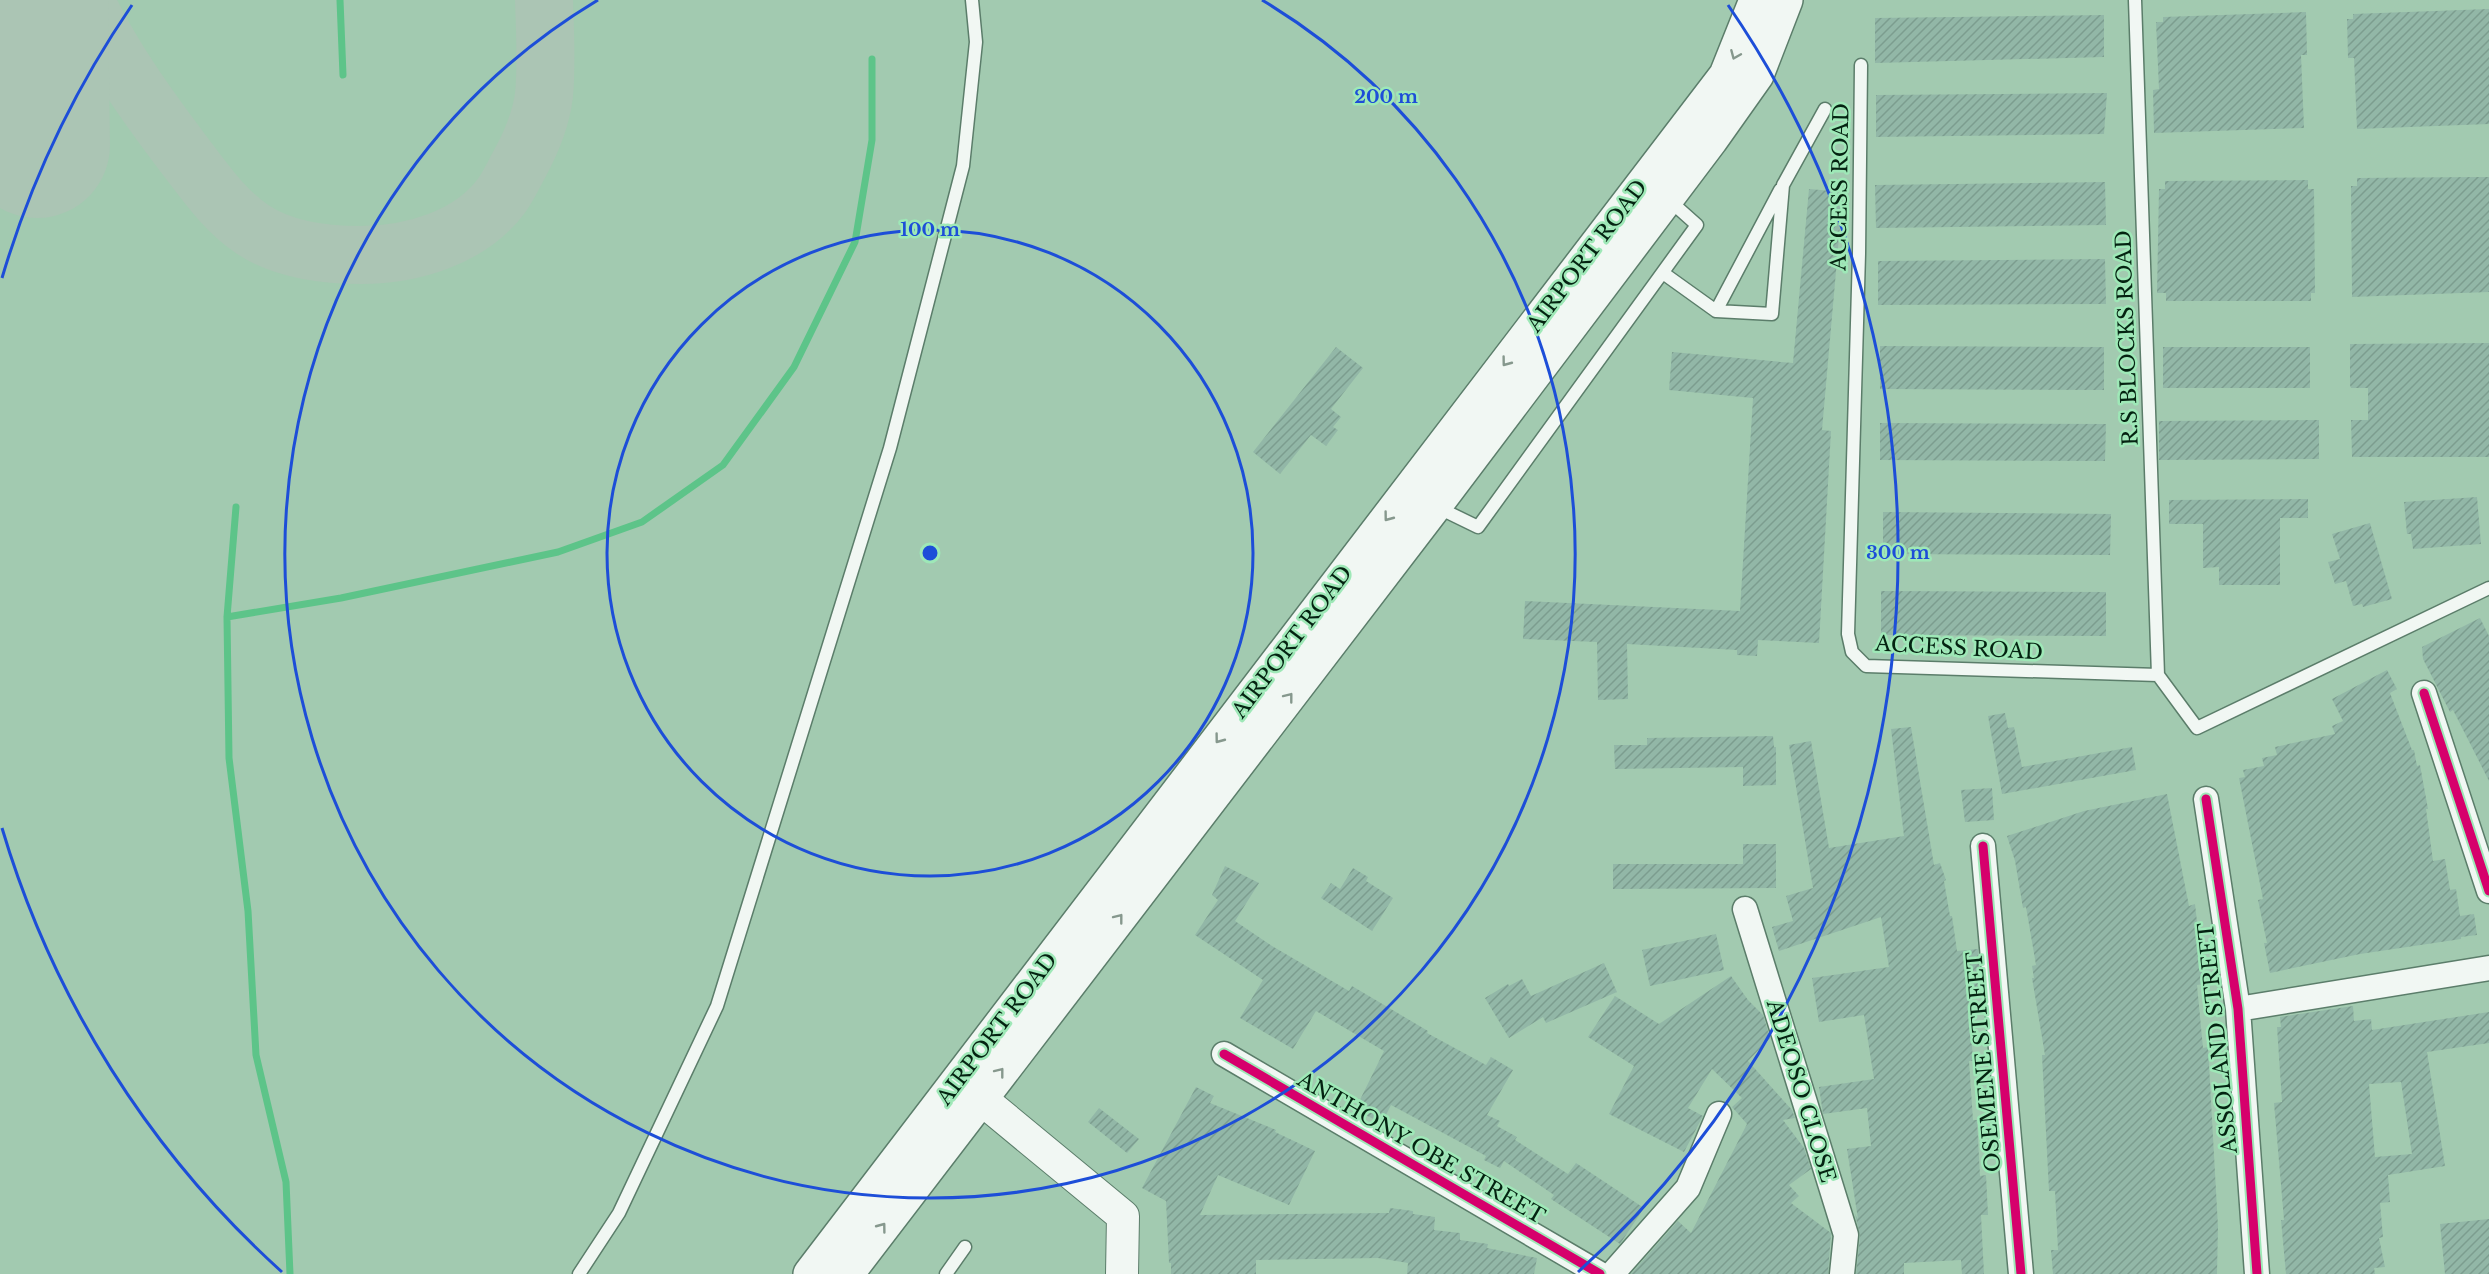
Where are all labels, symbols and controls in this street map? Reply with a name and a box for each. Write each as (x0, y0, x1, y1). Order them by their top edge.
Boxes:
one-way arrow (1730, 48, 1742, 59)
text: 200 m (1354, 86, 1418, 108)
street label: ACCESS ROAD (1826, 103, 1854, 272)
street label: AIRPORT ROAD (1521, 175, 1653, 338)
text: 100 m (900, 219, 960, 241)
street label: R.S BLOCKS ROAD (2110, 230, 2144, 446)
one-way arrow (1503, 356, 1514, 367)
one-way arrow (1384, 511, 1395, 522)
text: 300 m (1866, 542, 1930, 564)
centre of rings (920, 543, 940, 563)
street label: AIRPORT ROAD (1226, 561, 1358, 724)
street label: ACCESS ROAD (1873, 631, 2044, 665)
one-way arrow (1282, 692, 1293, 703)
one-way arrow (1215, 732, 1226, 743)
one-way arrow (1111, 913, 1122, 924)
street label: ASSOLAND STREET (2193, 921, 2243, 1156)
street label: AIRPORT ROAD (931, 948, 1063, 1111)
street label: OSEMENE STREET (1961, 951, 2007, 1173)
street label: ADEOSO CLOSE (1761, 996, 1841, 1186)
street label: ANTHONY OBE STREET (1292, 1066, 1549, 1230)
one-way arrow (992, 1068, 1003, 1079)
one-way arrow (875, 1223, 886, 1234)

